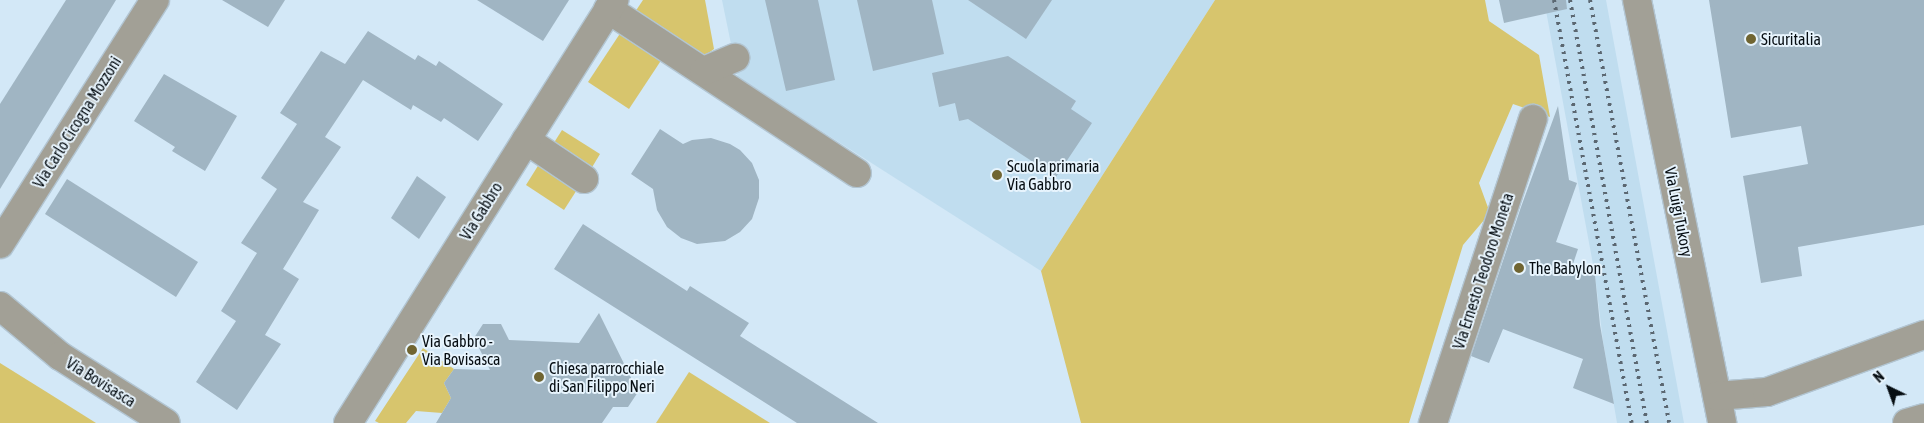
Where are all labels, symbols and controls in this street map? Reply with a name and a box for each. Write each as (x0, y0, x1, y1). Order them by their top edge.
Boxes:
place label: Sicuritalia (1761, 29, 1821, 49)
marker: Sicuritalia (1745, 33, 1757, 45)
street label: Via Carlo Cicogna Mozzoni (29, 53, 125, 191)
place label: Scuola primaria Via Gabbro (1007, 156, 1100, 194)
street label: Via Luigi Tukory (1661, 166, 1697, 258)
marker: Scuola primaria Via Gabbro (991, 169, 1003, 181)
street label: Via Gabbro (456, 179, 506, 243)
street label: Via Ernesto Teodoro Moneta (1449, 190, 1517, 352)
place label: The Babylon (1529, 258, 1601, 278)
marker: The Babylon (1513, 262, 1525, 274)
place label: Via Gabbro - Via Bovisasca (422, 331, 500, 369)
marker: Via Gabbro - Via Bovisasca (406, 344, 418, 356)
street label: Via Bovisasca (63, 353, 139, 411)
place label: Chiesa parrocchiale di San Filippo Neri (549, 358, 664, 396)
north arrow (1864, 363, 1914, 413)
text: N (1871, 368, 1887, 386)
marker: Chiesa parrocchiale di San Filippo Neri (533, 371, 545, 383)

